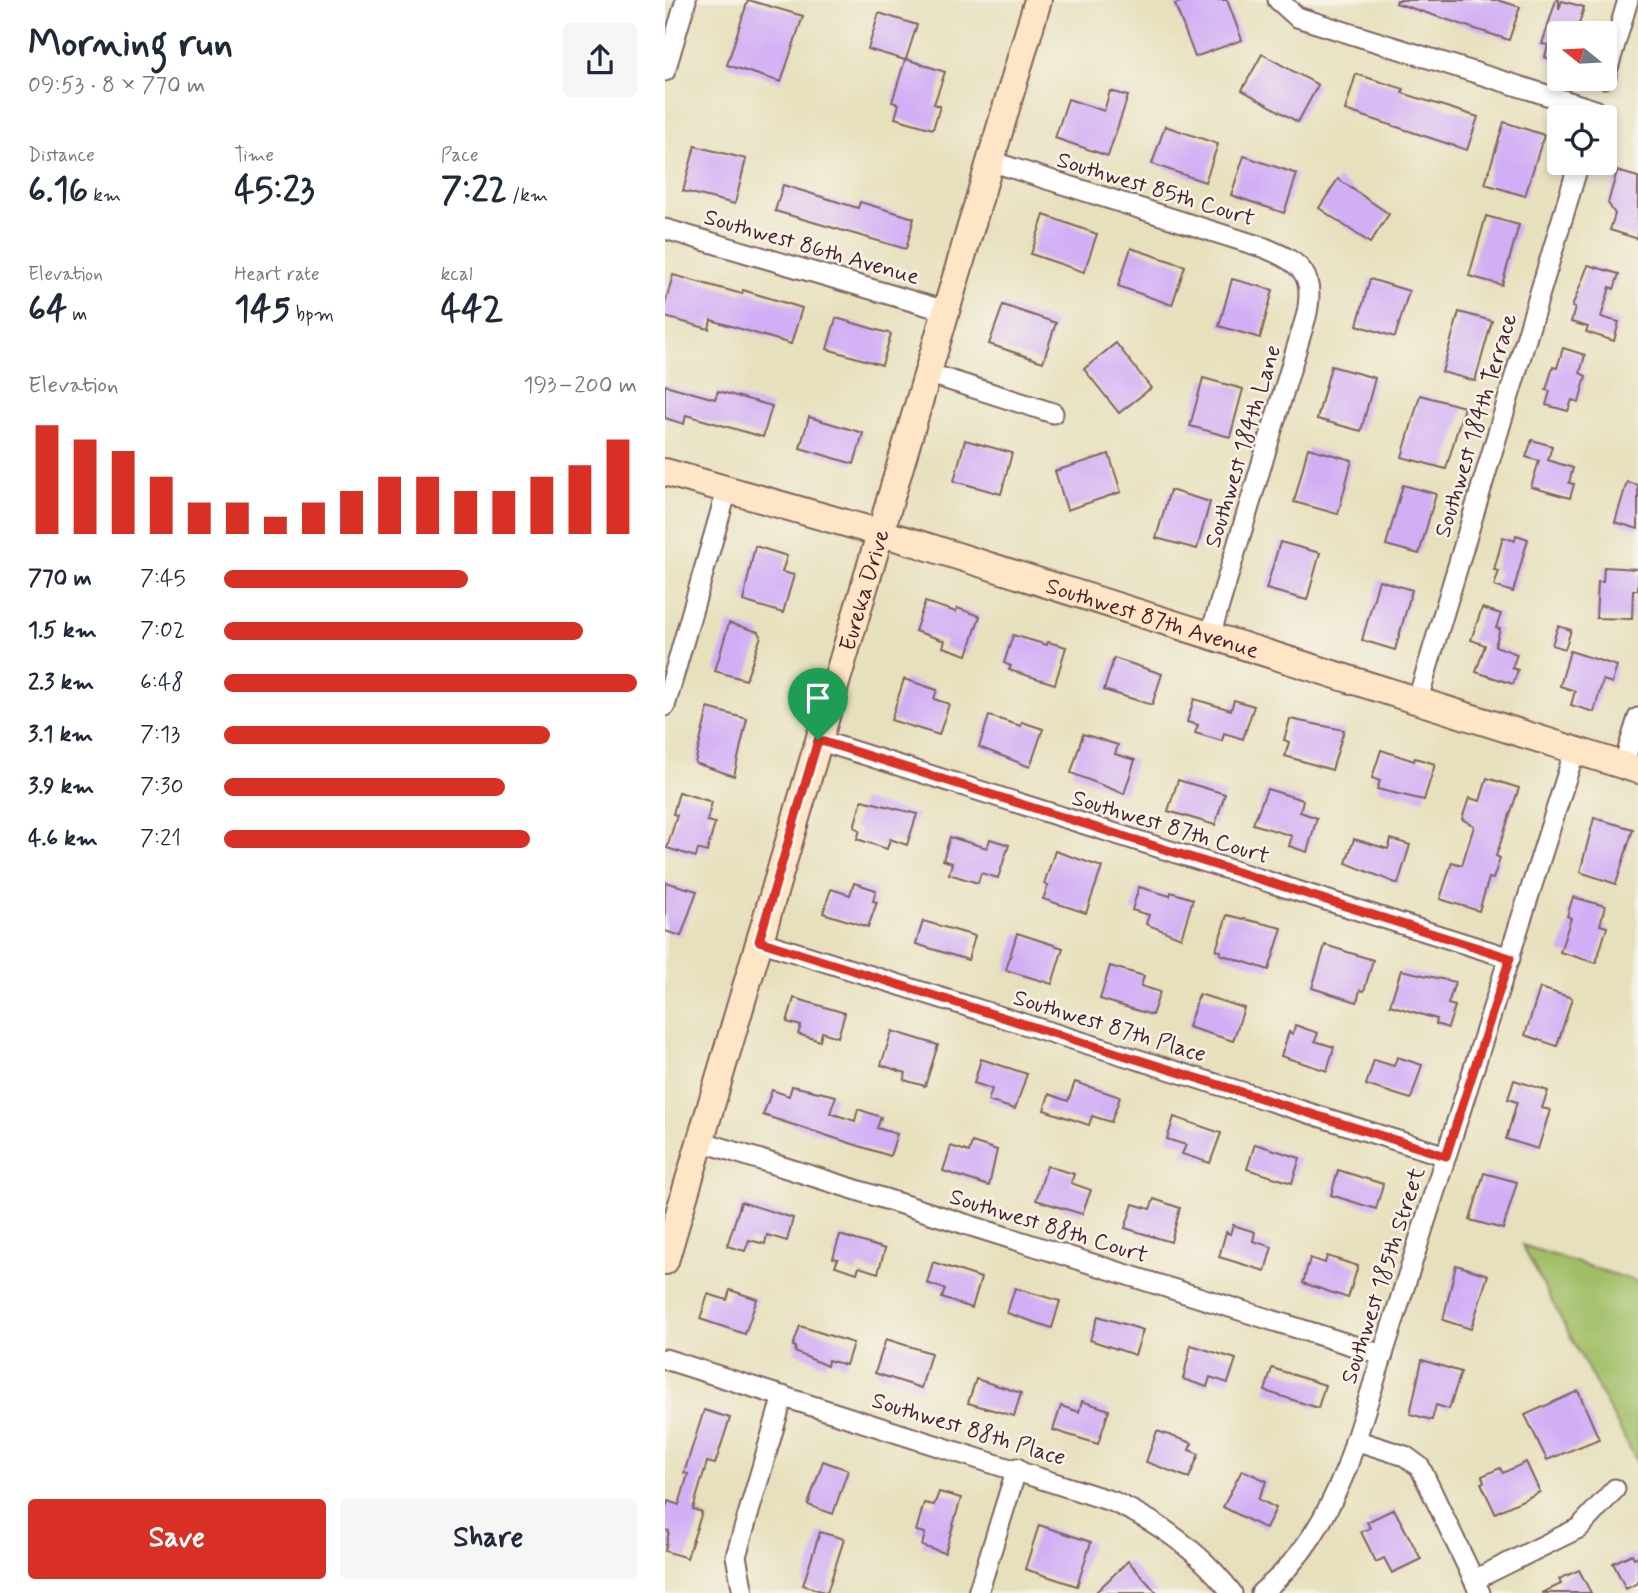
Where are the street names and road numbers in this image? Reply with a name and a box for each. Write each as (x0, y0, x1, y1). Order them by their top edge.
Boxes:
street label: Southwest 85th Court (1053, 146, 1258, 234)
street label: Southwest 86th Avenue (700, 203, 923, 293)
street label: Southwest 184th Terrace (1429, 310, 1525, 541)
street label: Southwest 184th Lane (1199, 341, 1289, 552)
street label: Eureka Drive (833, 526, 898, 655)
street label: Southwest 87th Avenue (1042, 572, 1262, 667)
street label: Southwest 87th Court (1068, 784, 1273, 872)
street label: Southwest 87th Place (1009, 983, 1209, 1071)
street label: Southwest 185th Street (1335, 1163, 1433, 1388)
street label: Southwest 88th Court (946, 1182, 1151, 1271)
street label: Southwest 88th Place (868, 1386, 1069, 1474)

